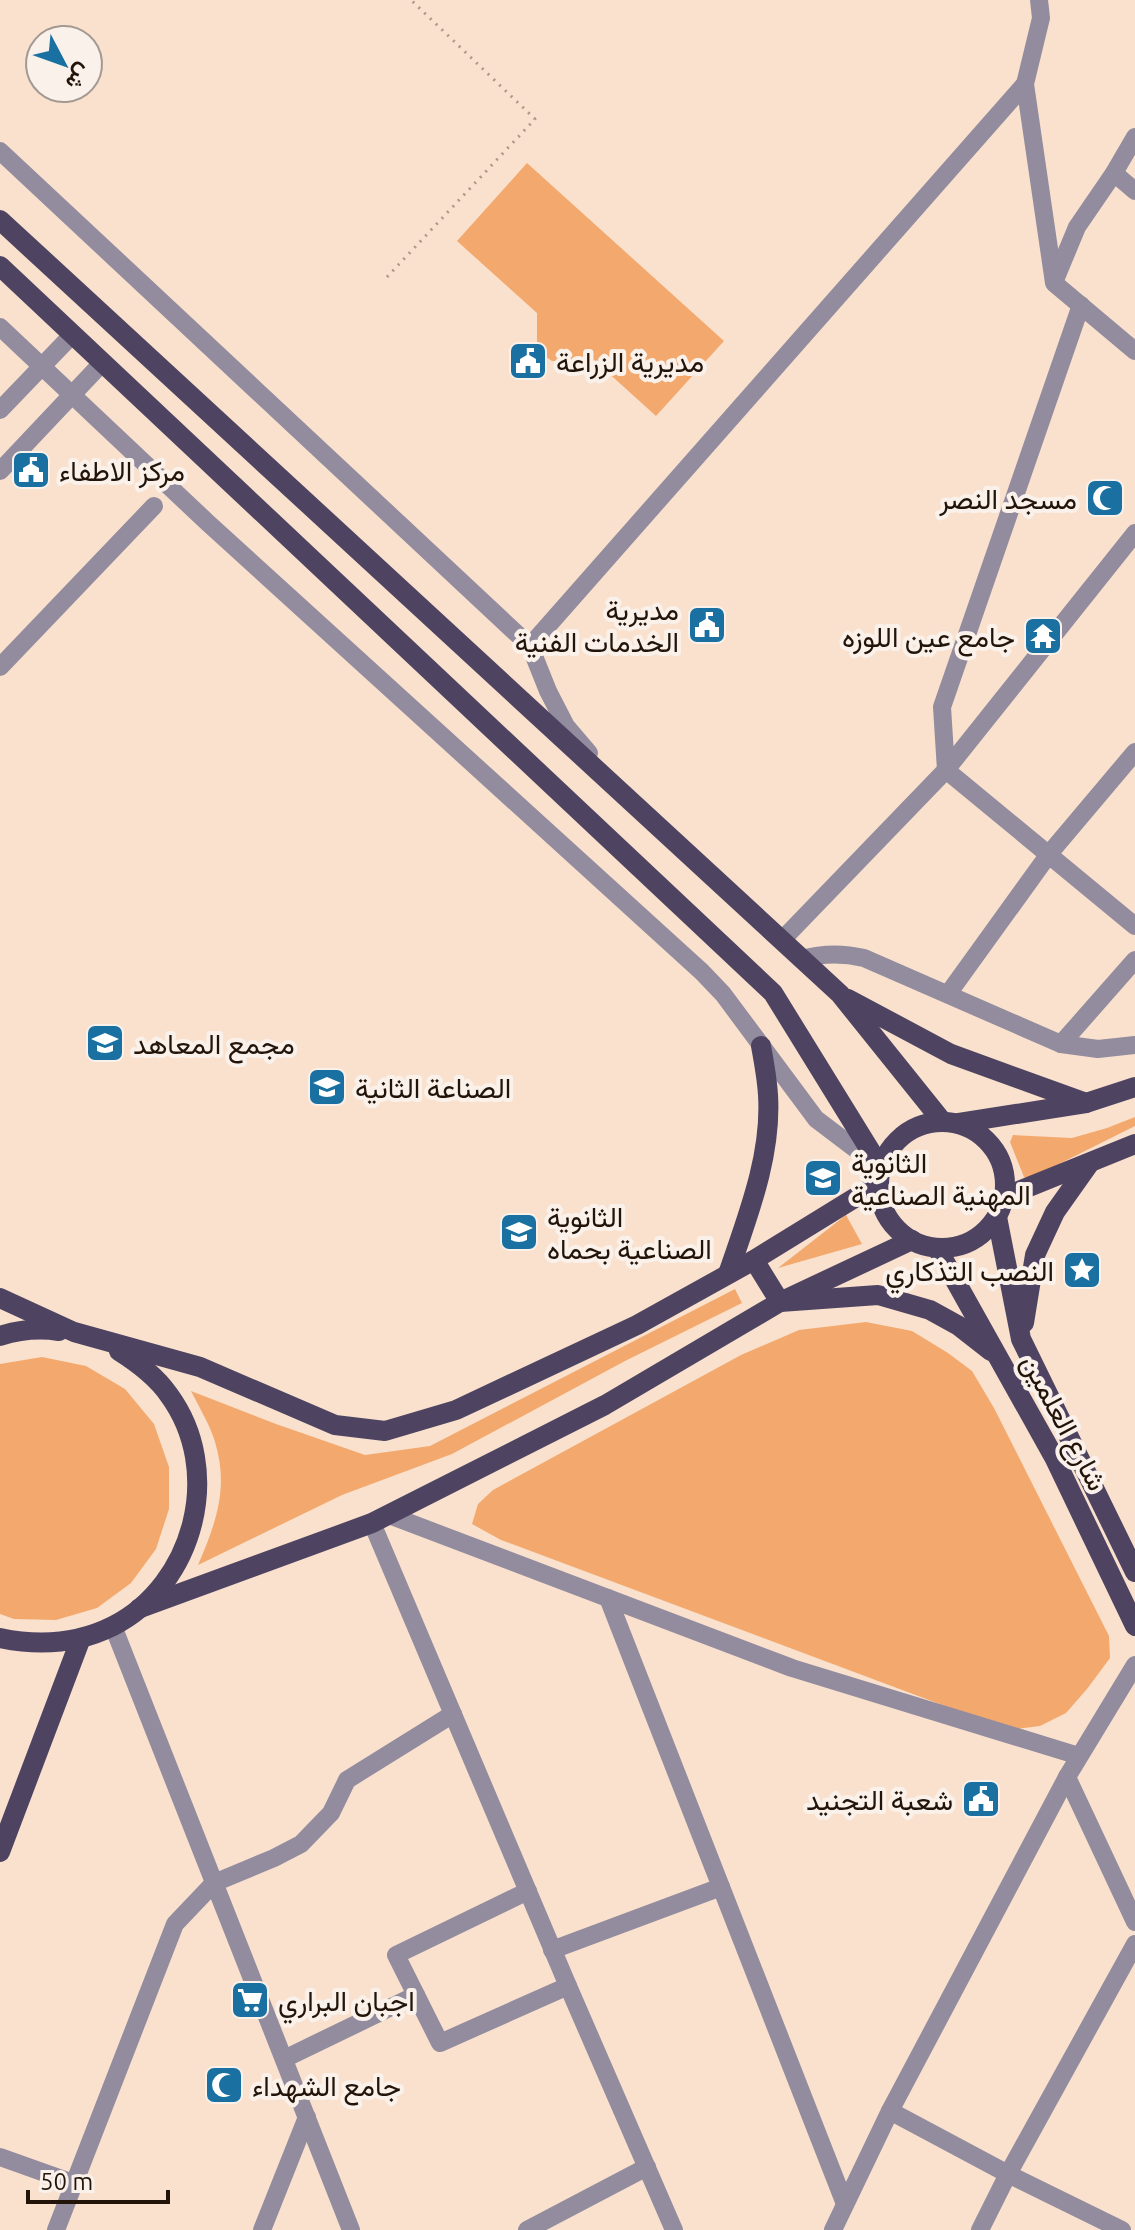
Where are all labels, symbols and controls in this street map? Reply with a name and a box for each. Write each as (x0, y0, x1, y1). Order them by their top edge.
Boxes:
north arrow (24, 24, 104, 104)
text: ش (60, 58, 98, 96)
public building icon: مديرية الزراعة (507, 340, 549, 382)
place label: مديرية الزراعة (556, 346, 704, 380)
public building icon: مركز الاطفاء (10, 449, 52, 491)
place label: مركز الاطفاء (59, 455, 185, 489)
mosque icon: مسجد النصر (1084, 477, 1126, 519)
place label: مسجد النصر (938, 483, 1077, 517)
place label: مديرية الخدمات الفنية (515, 594, 679, 658)
public building icon: مديرية الخدمات الفنية (686, 604, 728, 646)
temple icon: جامع عين اللوزه (1022, 615, 1064, 657)
place label: جامع عين اللوزه (842, 621, 1015, 657)
school or university icon: مجمع المعاهد (84, 1022, 126, 1064)
place label: مجمع المعاهد (133, 1028, 295, 1064)
school or university icon: الصناعة الثانية (306, 1066, 348, 1108)
place label: الصناعة الثانية (355, 1072, 511, 1104)
place label: الثانوية المهنية الصناعية (851, 1147, 1031, 1213)
school or university icon: الثانوية المهنية الصناعية (802, 1157, 844, 1199)
place label: الثانوية الصناعية بحماه (547, 1201, 712, 1266)
school or university icon: الثانوية الصناعية بحماه (498, 1211, 540, 1253)
place icon: النصب التذكاري (1061, 1249, 1103, 1291)
place label: النصب التذكاري (885, 1255, 1054, 1294)
street label: شارع العلمين (1013, 1349, 1114, 1497)
public building icon: شعبة التجنيد (960, 1778, 1002, 1820)
place label: شعبة التجنيد (806, 1784, 953, 1817)
supermarket icon: اجبان البراري (229, 1979, 271, 2021)
place label: اجبان البراري (278, 1985, 415, 2024)
mosque icon: جامع الشهداء (203, 2064, 245, 2106)
place label: جامع الشهداء (252, 2070, 401, 2106)
scale bar (28, 2154, 168, 2204)
text: 50 m (40, 2168, 93, 2195)

